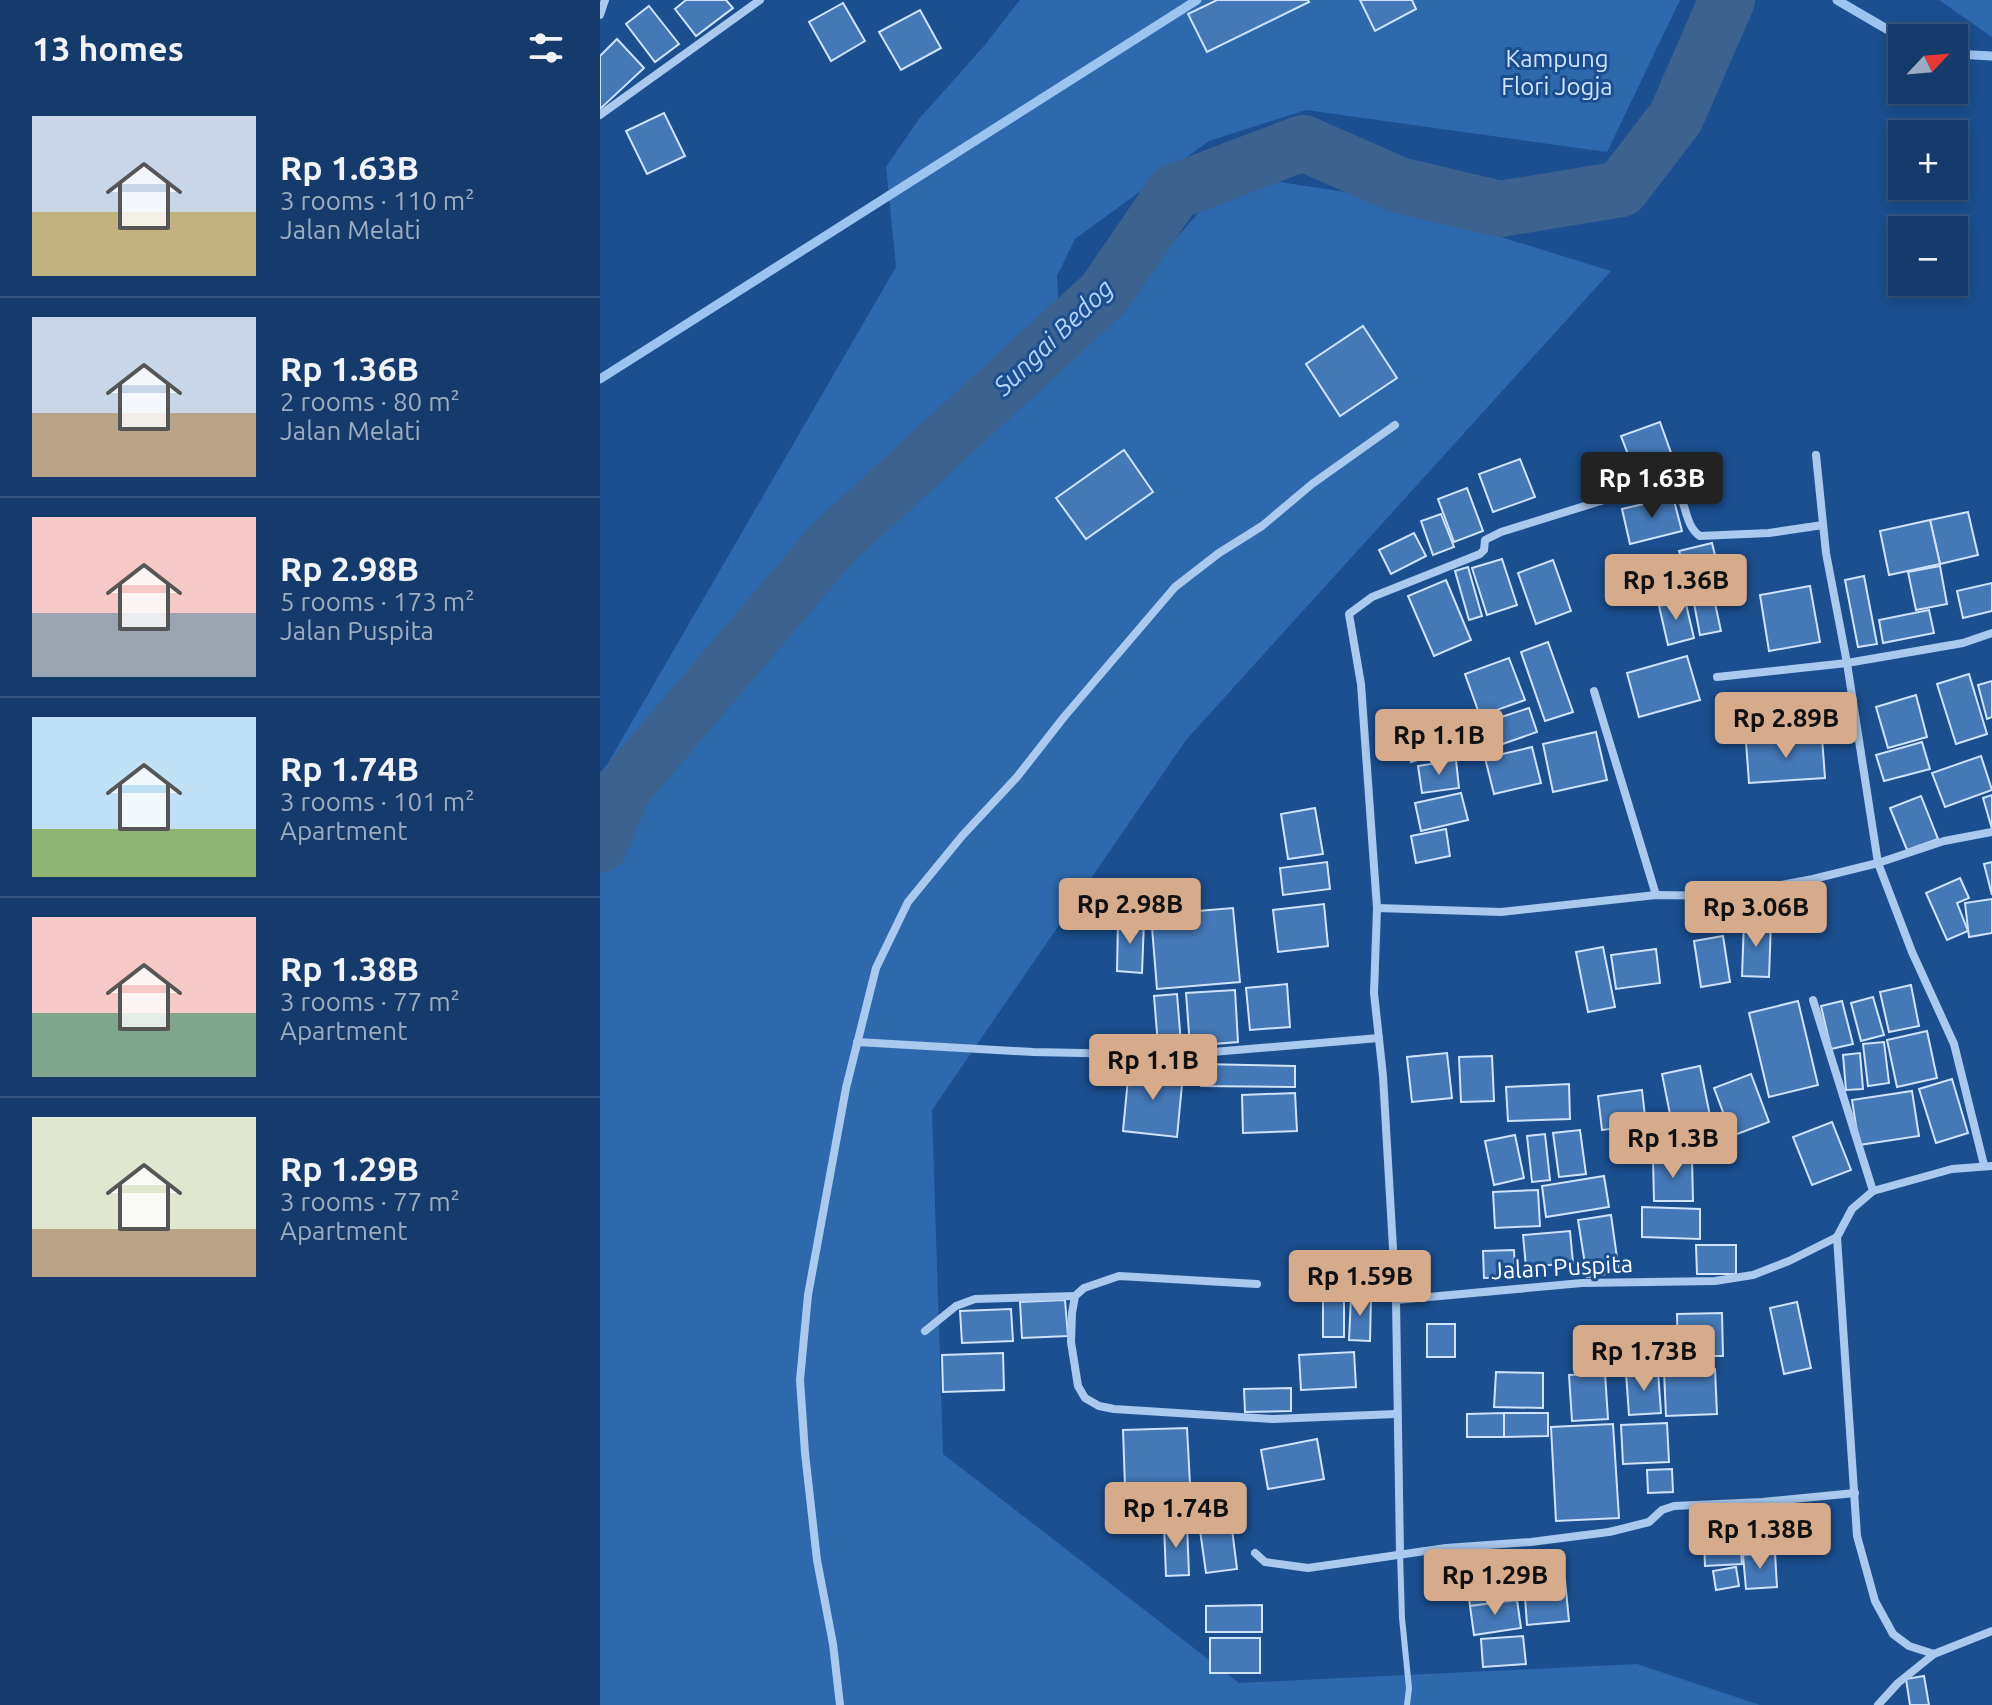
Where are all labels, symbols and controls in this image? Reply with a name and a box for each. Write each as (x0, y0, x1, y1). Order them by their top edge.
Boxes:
north arrow (1888, 24, 1968, 104)
map controls (1888, 24, 1968, 296)
icon: filters (524, 26, 568, 70)
text: 13 homes (32, 29, 184, 67)
park label: Kampung Flori Jogja (1501, 45, 1613, 100)
button: + (1888, 120, 1968, 200)
icon: home (96, 148, 192, 244)
text: Rp 1.63B (280, 148, 419, 186)
text: 3 rooms · 110 m² (280, 186, 475, 215)
text: Jalan Melati (280, 215, 421, 244)
button: − (1888, 216, 1968, 296)
water label: Sungai Bedog (987, 273, 1119, 402)
icon: home (96, 349, 192, 445)
text: Rp 1.36B (280, 349, 419, 387)
text: 2 rooms · 80 m² (280, 387, 460, 416)
text: Jalan Melati (280, 416, 421, 445)
pin: Rp 1.63B (1569, 452, 1735, 520)
text: Rp 1.63B (1599, 463, 1705, 492)
icon: home (96, 549, 192, 645)
text: Rp 2.98B (280, 549, 419, 587)
pin: Rp 1.36B (1593, 554, 1759, 622)
text: Rp 1.36B (1623, 565, 1729, 594)
text: 5 rooms · 173 m² (280, 587, 475, 616)
text: Jalan Puspita (280, 616, 434, 645)
pin: Rp 2.89B (1703, 692, 1869, 760)
text: Rp 2.89B (1733, 703, 1839, 732)
pin: Rp 1.1B (1365, 709, 1513, 777)
text: Rp 1.1B (1393, 720, 1485, 749)
icon: home (96, 749, 192, 845)
text: Rp 1.74B (280, 749, 419, 787)
text: 3 rooms · 101 m² (280, 787, 475, 816)
text: Apartment (280, 816, 407, 845)
pin: Rp 2.98B (1047, 878, 1213, 946)
pin: Rp 3.06B (1673, 881, 1839, 949)
text: Rp 2.98B (1077, 889, 1183, 918)
text: Rp 3.06B (1703, 892, 1809, 921)
icon: home (96, 949, 192, 1045)
text: Rp 1.38B (280, 949, 419, 987)
text: 3 rooms · 77 m² (280, 987, 460, 1016)
text: Apartment (280, 1016, 407, 1045)
pin: Rp 1.1B (1079, 1034, 1227, 1102)
text: Rp 1.1B (1107, 1045, 1199, 1074)
pin: Rp 1.3B (1599, 1112, 1747, 1180)
text: Rp 1.3B (1627, 1123, 1719, 1152)
icon: home (96, 1149, 192, 1245)
text: Rp 1.29B (280, 1149, 419, 1187)
text: 3 rooms · 77 m² (280, 1187, 460, 1216)
text: Apartment (280, 1216, 407, 1245)
pin: Rp 1.59B (1277, 1250, 1443, 1318)
street label: Jalan Puspita (1490, 1250, 1634, 1284)
text: Rp 1.59B (1307, 1261, 1413, 1290)
pin: Rp 1.73B (1561, 1325, 1727, 1393)
text: Rp 1.73B (1591, 1336, 1697, 1365)
pin: Rp 1.74B (1093, 1482, 1259, 1550)
text: Rp 1.74B (1123, 1493, 1229, 1522)
pin: Rp 1.38B (1677, 1503, 1843, 1571)
text: Rp 1.38B (1707, 1514, 1813, 1543)
pin: Rp 1.29B (1412, 1549, 1578, 1617)
text: Rp 1.29B (1442, 1560, 1548, 1589)

